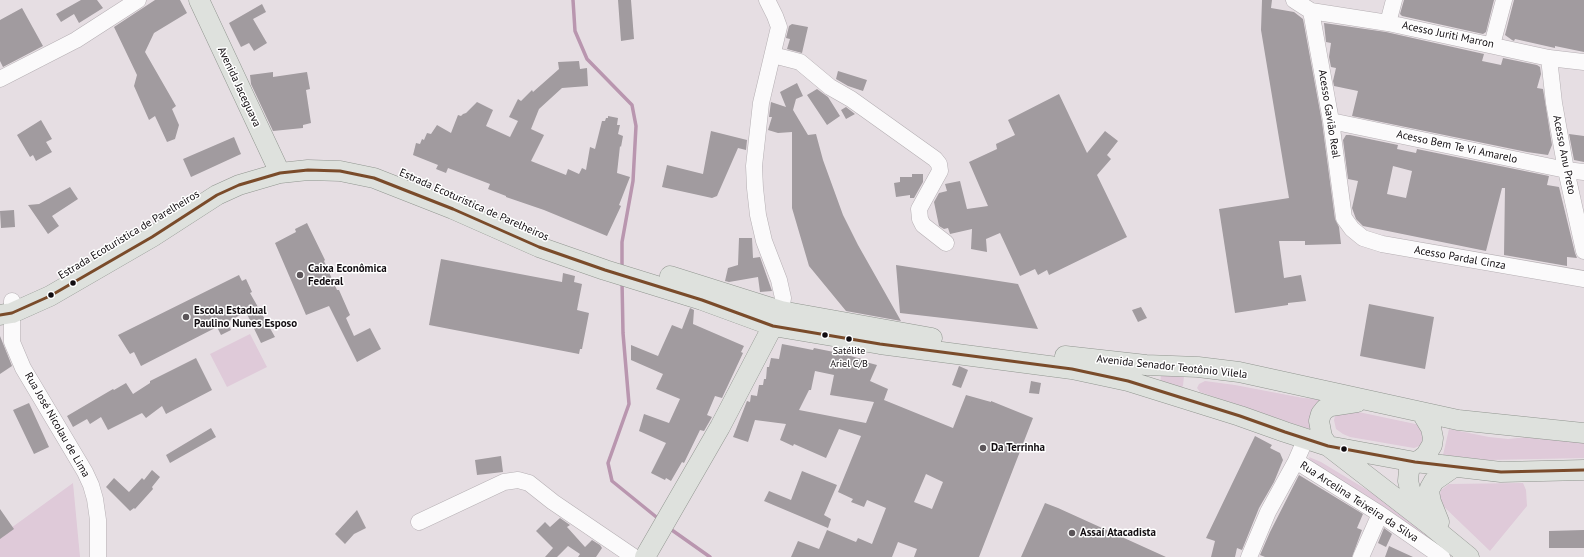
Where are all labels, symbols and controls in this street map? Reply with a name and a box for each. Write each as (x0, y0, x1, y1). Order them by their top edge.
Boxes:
street label: Acesso Juriti Marron (1401, 19, 1495, 51)
street label: Avenida Jaceguava (215, 45, 263, 129)
street label: Acesso Gavião Real (1315, 69, 1343, 159)
street label: Acesso Anu Preto (1550, 114, 1578, 196)
street label: Acesso Bem Te Vi Amarelo (1395, 128, 1519, 166)
street label: Estrada Ecoturistica de Parelheiros (397, 166, 551, 244)
street label: Estrada Ecoturistica de Parelheiros (56, 188, 202, 282)
street label: Acesso Pardal Cinza (1413, 243, 1507, 273)
place label: Caixa Econômica Federal (308, 262, 387, 288)
marker: Caixa Econômica Federal (295, 270, 305, 280)
unlabelled marker (68, 278, 78, 288)
unlabelled marker (46, 290, 56, 300)
place label: Escola Estadual Paulino Nunes Esposo (194, 304, 297, 330)
marker: Escola Estadual Paulino Nunes Esposo (181, 312, 191, 322)
unlabelled marker (820, 330, 830, 340)
marker: Satélite Ariel C/B (844, 334, 854, 344)
place label: Satélite Ariel C/B (830, 345, 868, 368)
street label: Avenida Senador Teotônio Vilela (1096, 353, 1248, 381)
street label: Rua José Nicolau de Lima (22, 370, 92, 480)
place label: Da Terrinha (991, 441, 1045, 455)
marker: Da Terrinha (978, 443, 988, 453)
unlabelled marker (1339, 444, 1349, 454)
street label: Rua Arcelina Teixeira da Silva (1297, 459, 1421, 545)
place label: Assaí Atacadista (1080, 526, 1156, 540)
marker: Assaí Atacadista (1067, 528, 1077, 538)

